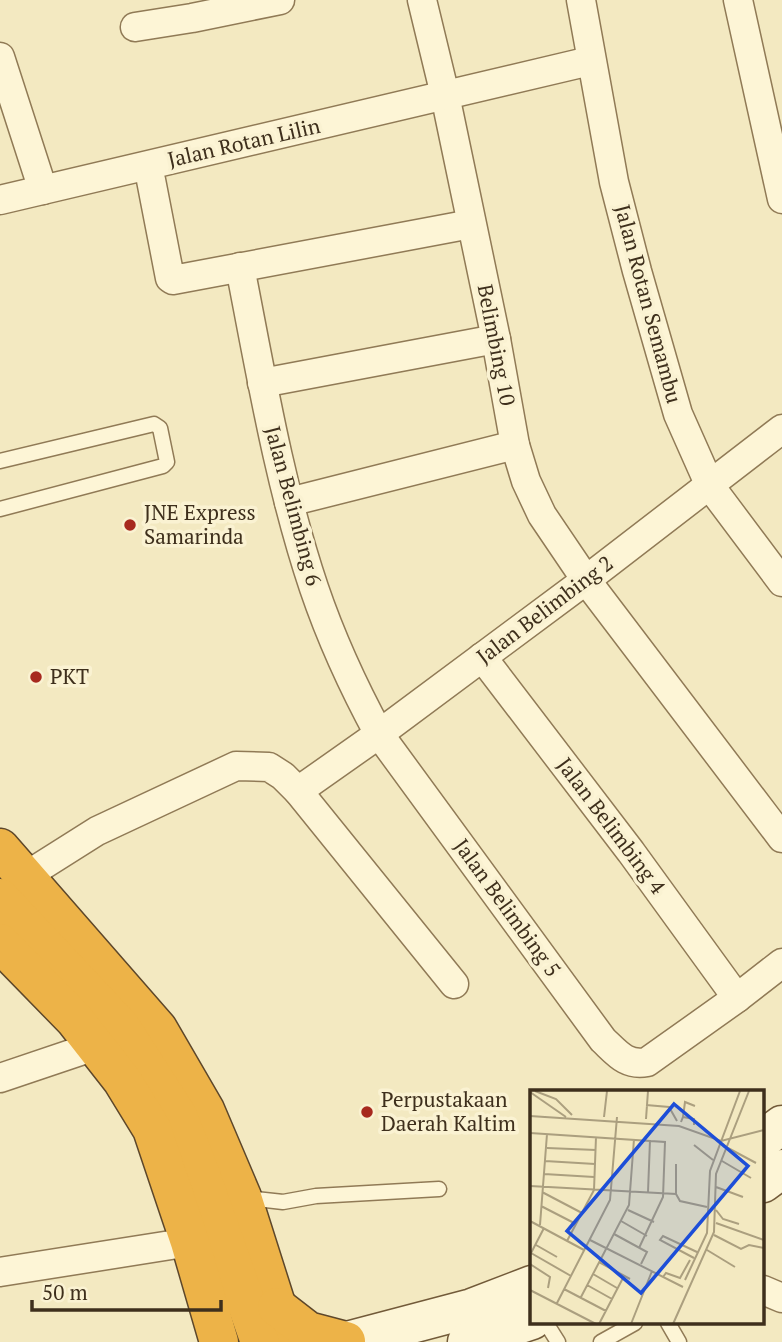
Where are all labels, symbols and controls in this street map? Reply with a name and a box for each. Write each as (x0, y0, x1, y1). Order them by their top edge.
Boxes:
street label: Jalan Rotan Lilin (165, 111, 323, 173)
street label: Jalan Rotan Semambu (609, 201, 689, 406)
street label: Belimbing 10 (472, 282, 522, 408)
street label: Jalan Belimbing 6 (259, 423, 329, 589)
place label: JNE Express Samarinda (144, 498, 256, 550)
marker: JNE Express Samarinda (122, 517, 138, 533)
street label: Jalan Belimbing 2 (470, 549, 618, 670)
place label: PKT (50, 662, 89, 690)
marker: PKT (28, 669, 44, 685)
street label: Jalan Belimbing 4 (551, 751, 673, 900)
street label: Jalan Belimbing 5 (448, 833, 567, 982)
place label: Perpustakaan Daerah Kaltim (381, 1085, 516, 1137)
inset map (530, 1090, 764, 1324)
marker: Perpustakaan Daerah Kaltim (359, 1104, 375, 1120)
scale bar (32, 1268, 220, 1312)
text: 50 m (42, 1278, 88, 1306)

